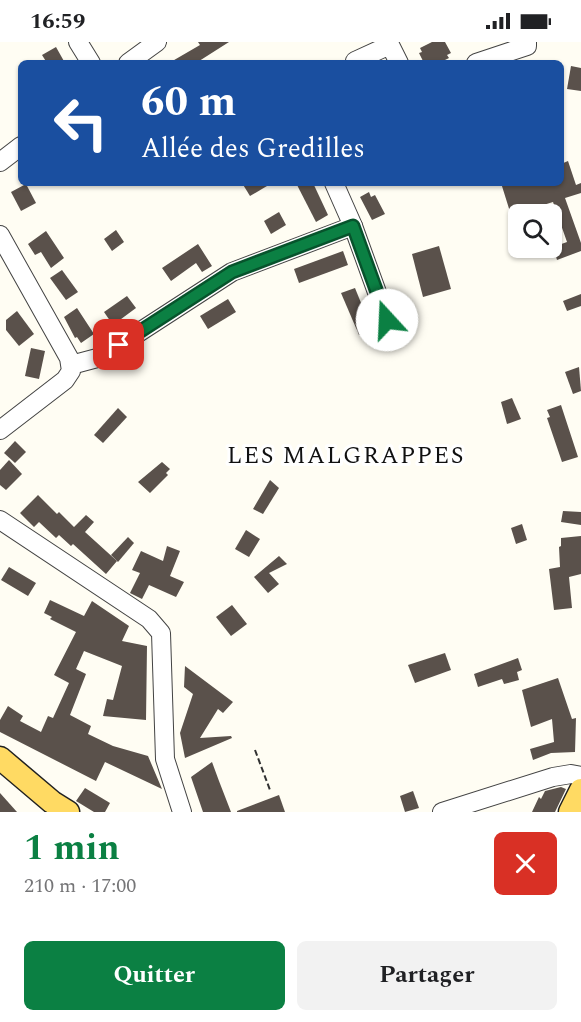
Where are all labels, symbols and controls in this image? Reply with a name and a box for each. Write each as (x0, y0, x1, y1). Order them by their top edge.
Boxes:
text: 16:59 (30, 5, 85, 38)
text: 60 m (141, 71, 236, 134)
icon: left (42, 84, 120, 162)
text: Allée des Gredilles (141, 128, 365, 170)
map controls (508, 204, 562, 258)
button: search (508, 204, 562, 258)
position arrow (355, 288, 419, 352)
pin (93, 319, 144, 370)
icon: arrive (102, 328, 135, 361)
district label: LES MALGRAPPES (227, 438, 465, 474)
text: 1 min (24, 821, 120, 876)
button: close (494, 832, 557, 895)
text: 210 m · 17:00 (24, 871, 136, 901)
button: Quitter (24, 941, 285, 1010)
button: Partager (297, 941, 557, 1010)

